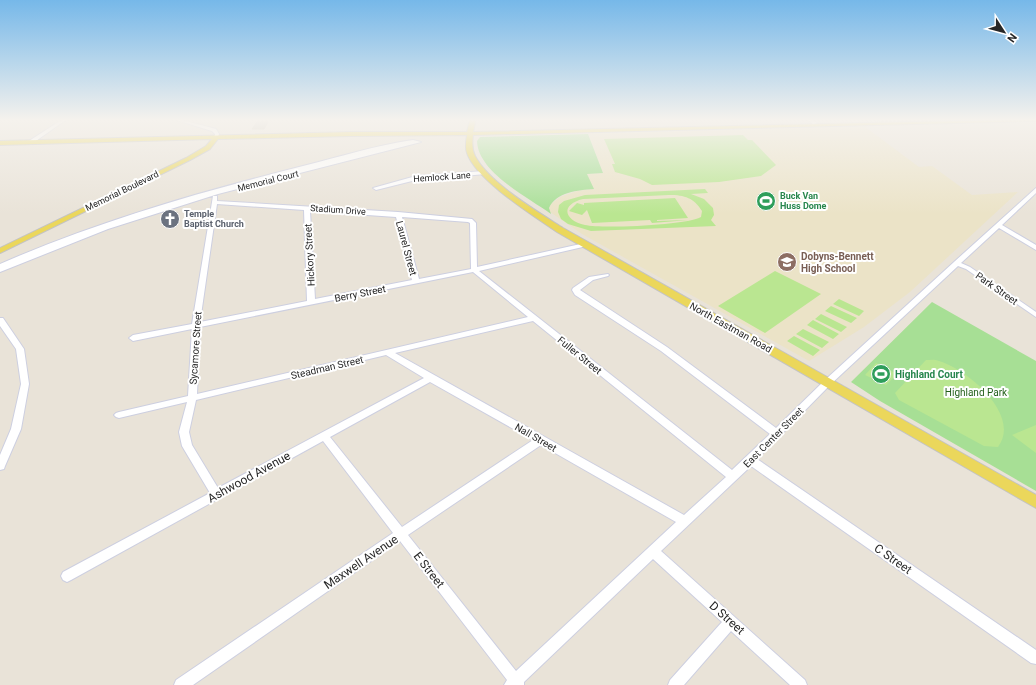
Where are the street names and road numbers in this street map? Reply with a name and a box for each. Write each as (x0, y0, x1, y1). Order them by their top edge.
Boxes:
street label: Memorial Boulevard (84, 169, 160, 213)
street label: Memorial Court (237, 169, 300, 193)
street label: Hemlock Lane (413, 170, 471, 184)
street label: Stadium Drive (310, 203, 366, 217)
street label: Laurel Street (394, 220, 419, 277)
street label: Hickory Street (302, 223, 317, 287)
street label: Park Street (973, 270, 1020, 307)
street label: Berry Street (334, 283, 387, 304)
street label: North Eastman Road (688, 300, 774, 355)
street label: Sycamore Street (187, 311, 204, 385)
street label: Fuller Street (555, 334, 604, 376)
street label: Steadman Street (290, 354, 364, 381)
street label: East Center Street (741, 405, 806, 470)
street label: Nall Street (513, 421, 559, 454)
street label: Ashwood Avenue (205, 448, 293, 506)
street label: Maxwell Avenue (321, 532, 401, 592)
street label: C Street (872, 541, 914, 577)
street label: E Street (411, 549, 447, 591)
street label: D Street (707, 599, 748, 637)

